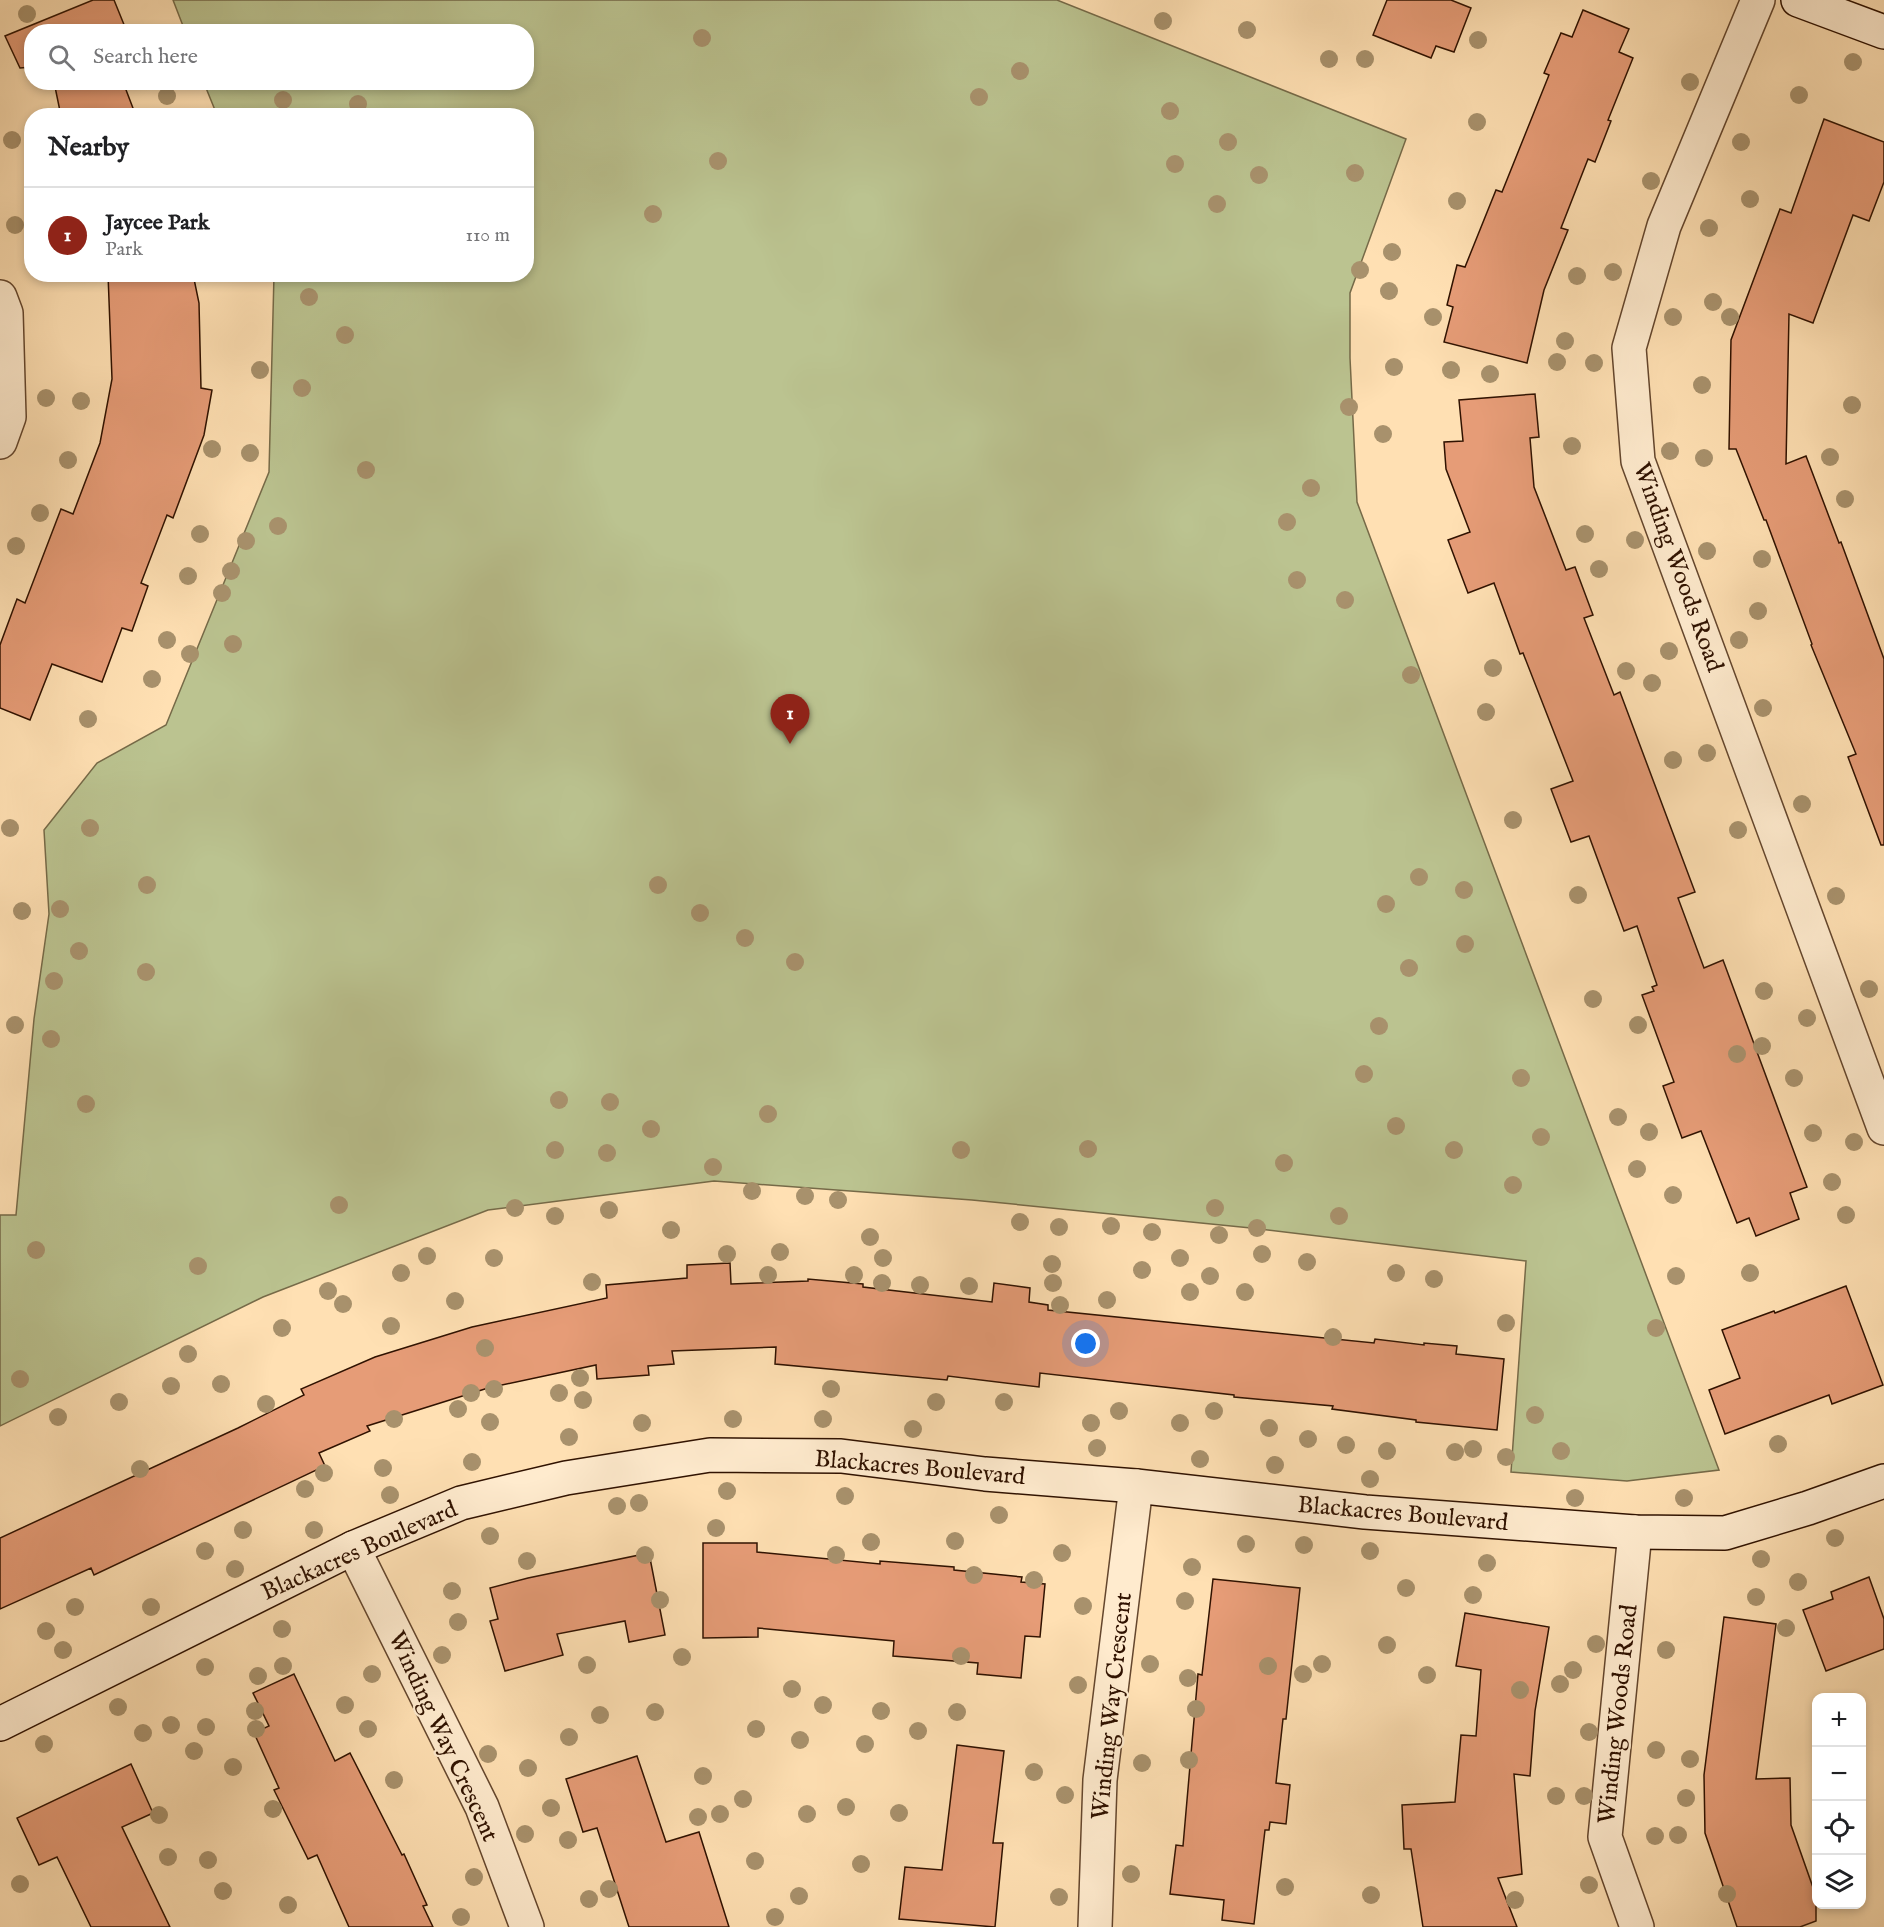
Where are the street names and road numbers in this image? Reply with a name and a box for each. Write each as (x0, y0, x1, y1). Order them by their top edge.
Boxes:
street label: Winding Woods Road (1625, 459, 1730, 677)
street label: Blackacres Boulevard (813, 1444, 1027, 1493)
street label: Blackacres Boulevard (1296, 1490, 1510, 1539)
street label: Blackacres Boulevard (257, 1494, 463, 1609)
street label: Winding Way Crescent (1085, 1591, 1140, 1821)
street label: Winding Woods Road (1592, 1603, 1645, 1825)
street label: Winding Way Crescent (380, 1627, 505, 1847)

